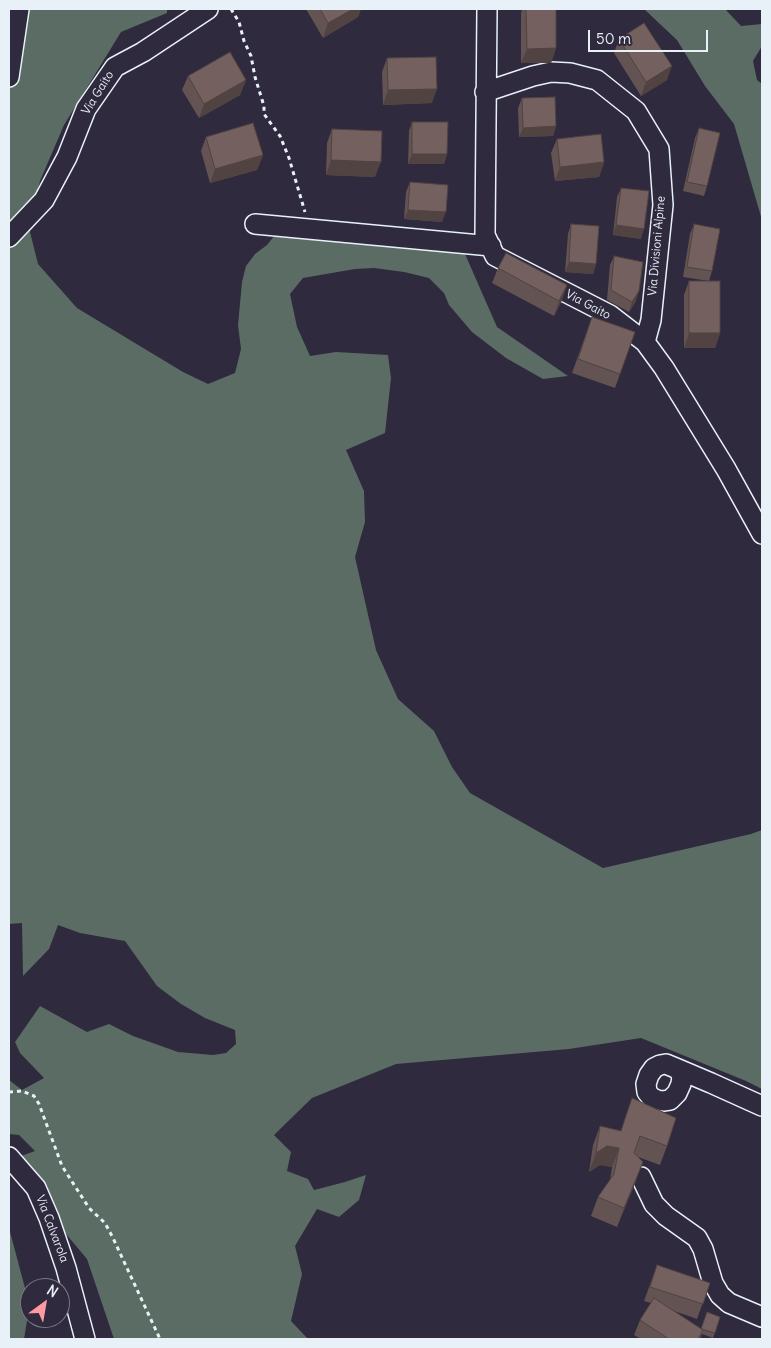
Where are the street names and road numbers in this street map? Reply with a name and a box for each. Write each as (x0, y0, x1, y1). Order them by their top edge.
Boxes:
street label: Via Gaito (79, 68, 117, 118)
street label: Via Divisioni Alpine (645, 195, 669, 297)
street label: Via Gaito (563, 287, 613, 323)
street label: Via Calvarola (33, 1193, 71, 1265)

